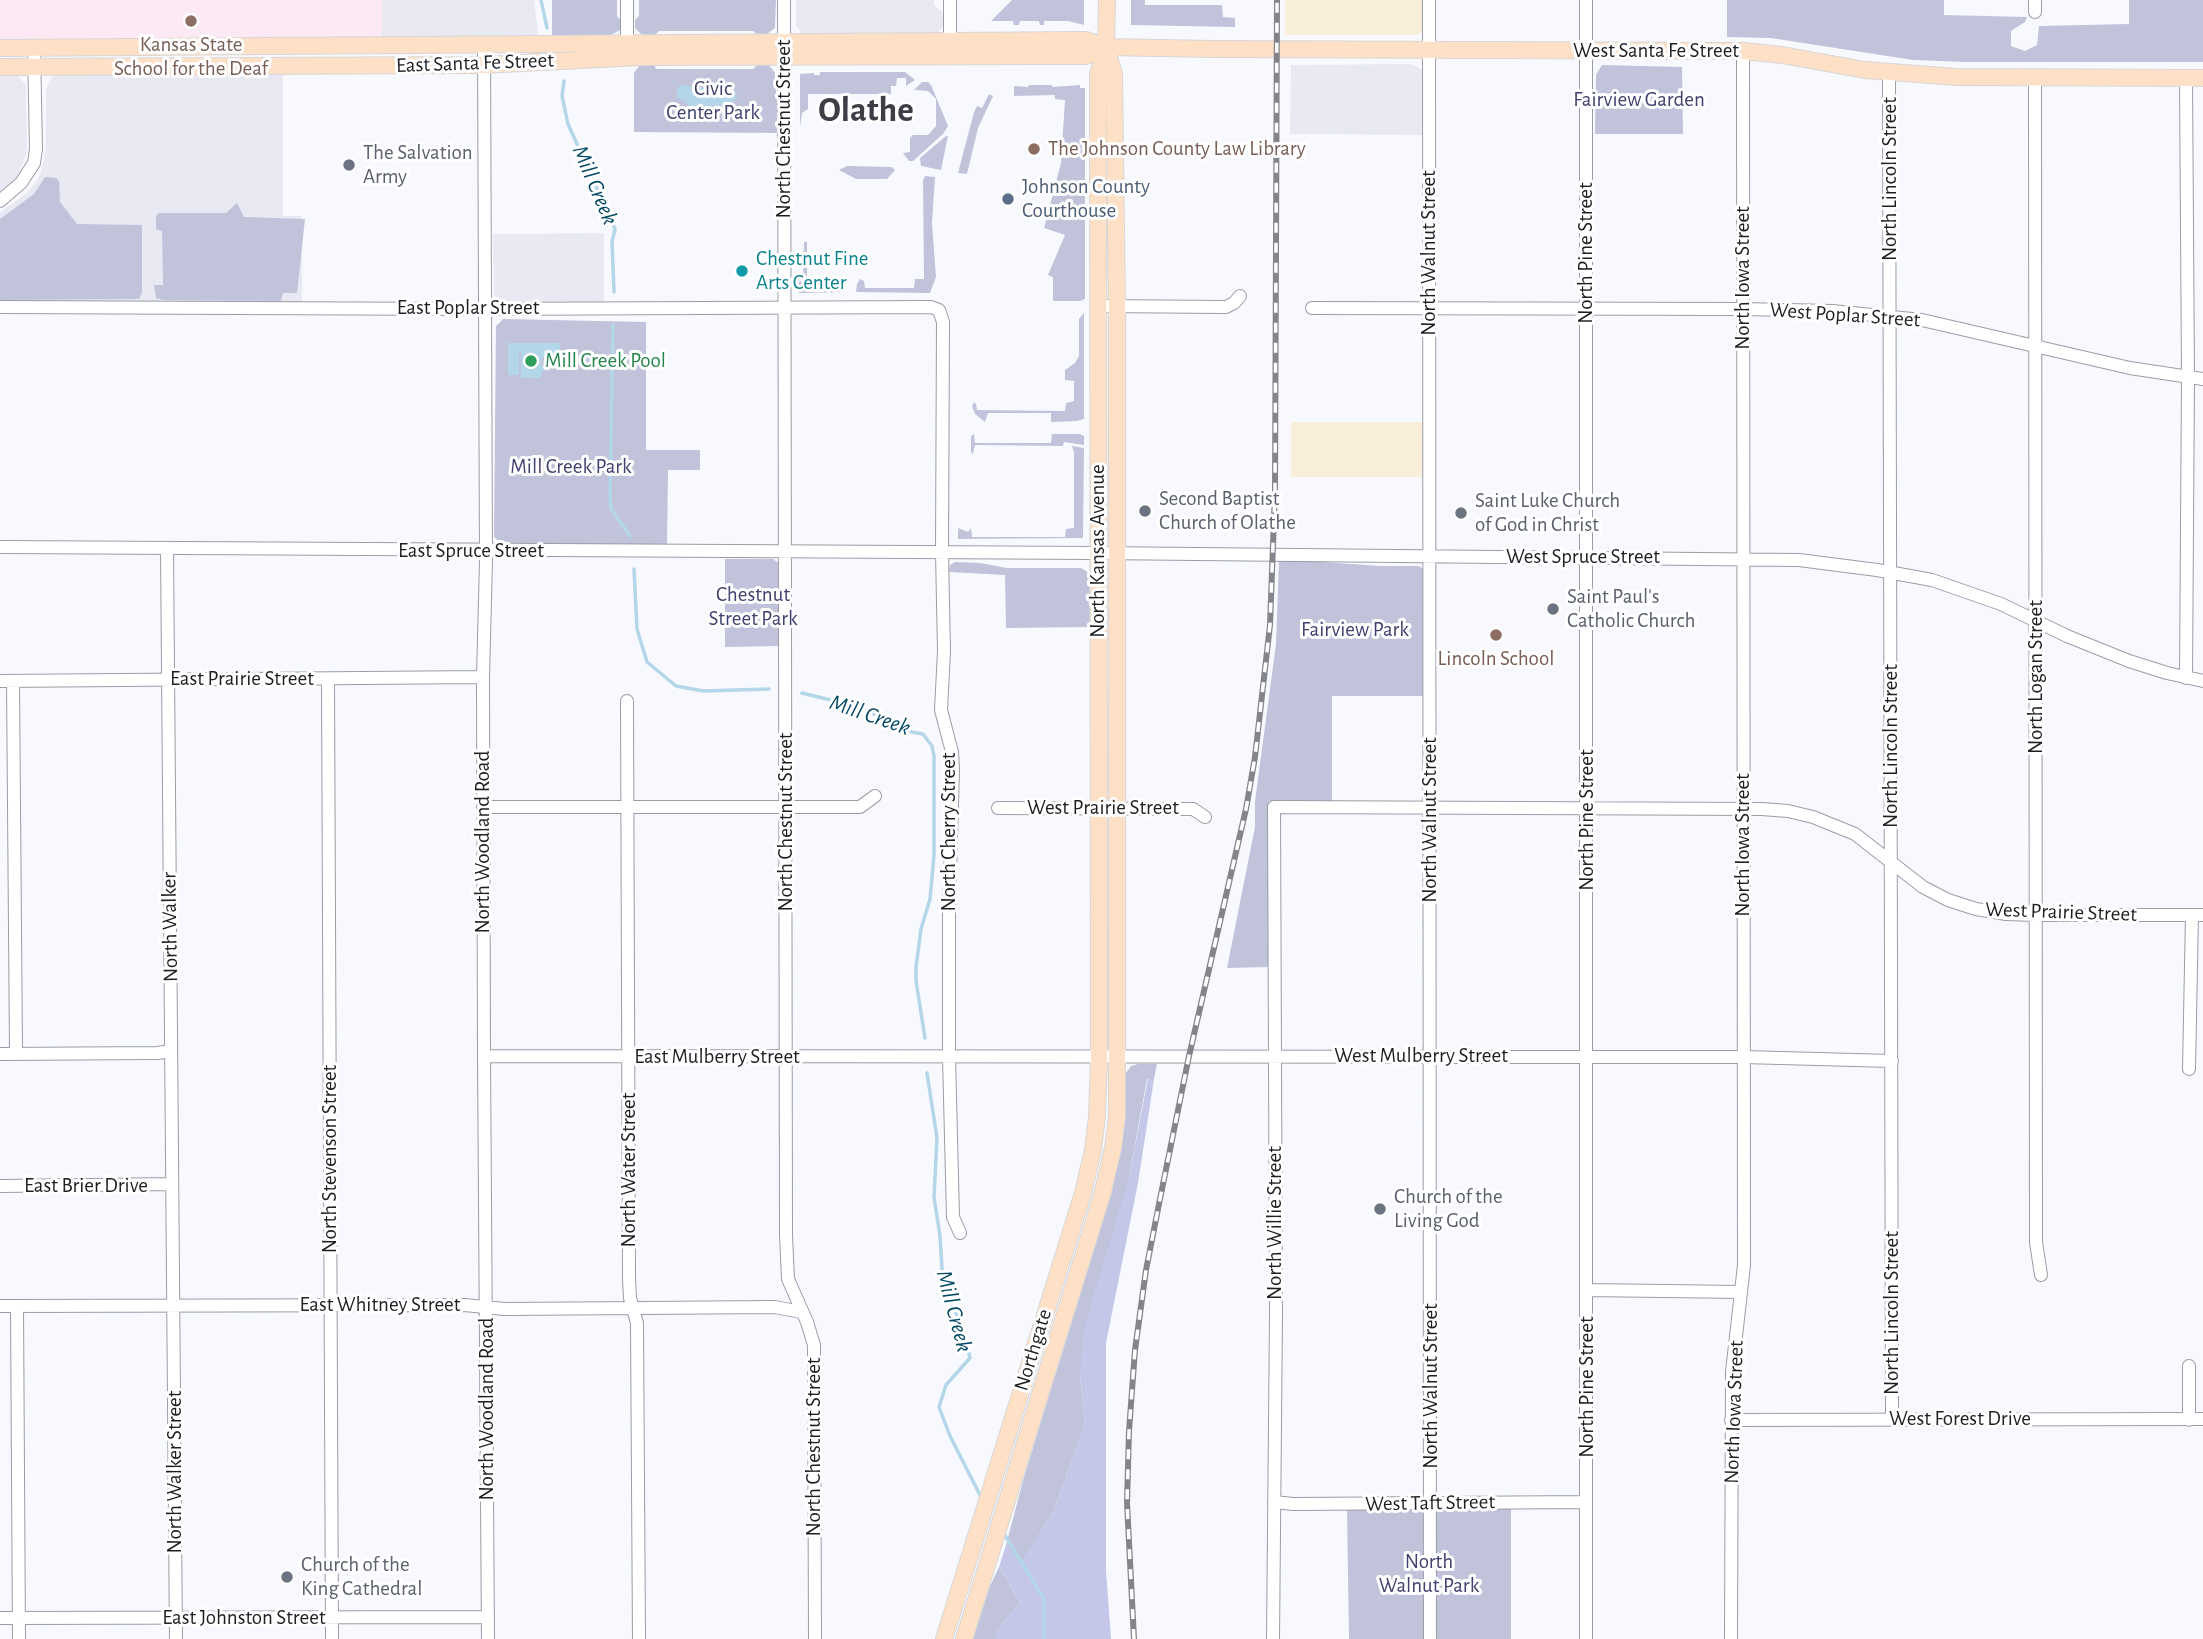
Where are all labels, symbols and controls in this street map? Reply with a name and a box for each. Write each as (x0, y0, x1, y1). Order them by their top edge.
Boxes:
marker: Kansas State School for the Deaf (183, 13, 199, 29)
place label: Kansas State School for the Deaf (114, 32, 268, 82)
street label: West Santa Fe Street (1573, 38, 1739, 64)
street label: North Chestnut Street (771, 39, 797, 219)
street label: East Santa Fe Street (396, 48, 554, 78)
park label: Civic Center Park (666, 76, 760, 126)
park label: Fairview Garden (1573, 87, 1705, 113)
district label: Olathe (818, 89, 914, 131)
street label: North Lincoln Street (1877, 97, 1903, 261)
place label: The Johnson County Law Library (1048, 136, 1306, 162)
place label: The Salvation Army (363, 140, 472, 190)
water label: Mill Creek (566, 141, 624, 229)
marker: The Johnson County Law Library (1026, 141, 1042, 157)
marker: The Salvation Army (341, 157, 357, 173)
street label: North Walnut Street (1416, 170, 1442, 336)
place label: Johnson County Courthouse (1022, 174, 1150, 224)
street label: North Pine Street (1573, 182, 1599, 324)
marker: Johnson County Courthouse (1000, 191, 1016, 207)
street label: North Iowa Street (1730, 206, 1756, 350)
place label: Chestnut Fine Arts Center (756, 246, 868, 296)
marker: Chestnut Fine Arts Center (734, 263, 750, 279)
street label: East Poplar Street (397, 295, 539, 321)
street label: West Poplar Street (1769, 297, 1921, 333)
place label: Mill Creek Pool (545, 348, 666, 374)
marker: Mill Creek Pool (523, 353, 539, 369)
park label: Mill Creek Park (510, 454, 632, 480)
street label: North Kansas Avenue (1085, 464, 1111, 638)
place label: Second Baptist Church of Olathe (1159, 486, 1296, 536)
place label: Saint Luke Church of God in Christ (1475, 488, 1620, 538)
marker: Second Baptist Church of Olathe (1137, 503, 1153, 519)
marker: Saint Luke Church of God in Christ (1453, 505, 1469, 521)
street label: East Spruce Street (398, 538, 544, 564)
street label: West Spruce Street (1506, 544, 1660, 570)
park label: Chestnut Street Park (708, 582, 798, 632)
place label: Saint Paul's Catholic Church (1567, 584, 1695, 634)
street label: North Logan Street (2023, 600, 2049, 754)
marker: Saint Paul's Catholic Church (1545, 601, 1561, 617)
park label: Fairview Park (1301, 617, 1409, 643)
marker: Lincoln School (1488, 627, 1504, 643)
place label: Lincoln School (1438, 646, 1554, 672)
street label: North Lincoln Street (1878, 664, 1904, 828)
street label: East Prairie Street (170, 666, 314, 692)
water label: Mill Creek (826, 688, 914, 742)
street label: North Chestnut Street (773, 732, 799, 912)
street label: North Walnut Street (1417, 737, 1443, 903)
street label: North Pine Street (1574, 749, 1600, 891)
street label: North Woodland Road (470, 751, 496, 933)
street label: North Cherry Street (936, 752, 962, 912)
street label: North Iowa Street (1730, 773, 1756, 917)
street label: West Prairie Street (1027, 795, 1179, 821)
street label: North Walker (156, 872, 184, 982)
street label: West Prairie Street (1985, 897, 2137, 927)
street label: West Mulberry Street (1334, 1043, 1508, 1069)
street label: East Mulberry Street (634, 1044, 800, 1070)
street label: North Stevenson Street (317, 1065, 343, 1253)
street label: North Water Street (616, 1093, 642, 1247)
street label: North Willie Street (1262, 1146, 1288, 1300)
street label: East Brier Drive (24, 1173, 148, 1199)
place label: Church of the Living God (1394, 1184, 1503, 1234)
marker: Church of the Living God (1372, 1201, 1388, 1217)
street label: North Lincoln Street (1879, 1231, 1905, 1395)
water label: Mill Creek (930, 1267, 978, 1355)
street label: East Whitney Street (300, 1292, 460, 1318)
street label: North Walnut Street (1418, 1303, 1444, 1469)
street label: Northgate (1009, 1306, 1057, 1394)
street label: North Pine Street (1574, 1316, 1600, 1458)
street label: North Woodland Road (474, 1318, 500, 1500)
street label: North Iowa Street (1719, 1340, 1749, 1484)
street label: North Chestnut Street (801, 1357, 827, 1537)
street label: North Walker Street (162, 1390, 188, 1554)
street label: West Forest Drive (1889, 1406, 2031, 1432)
street label: West Taft Street (1365, 1489, 1495, 1517)
park label: North Walnut Park (1379, 1549, 1479, 1599)
place label: Church of the King Cathedral (301, 1552, 422, 1602)
marker: Church of the King Cathedral (279, 1569, 295, 1585)
street label: East Johnston Street (162, 1605, 326, 1631)

